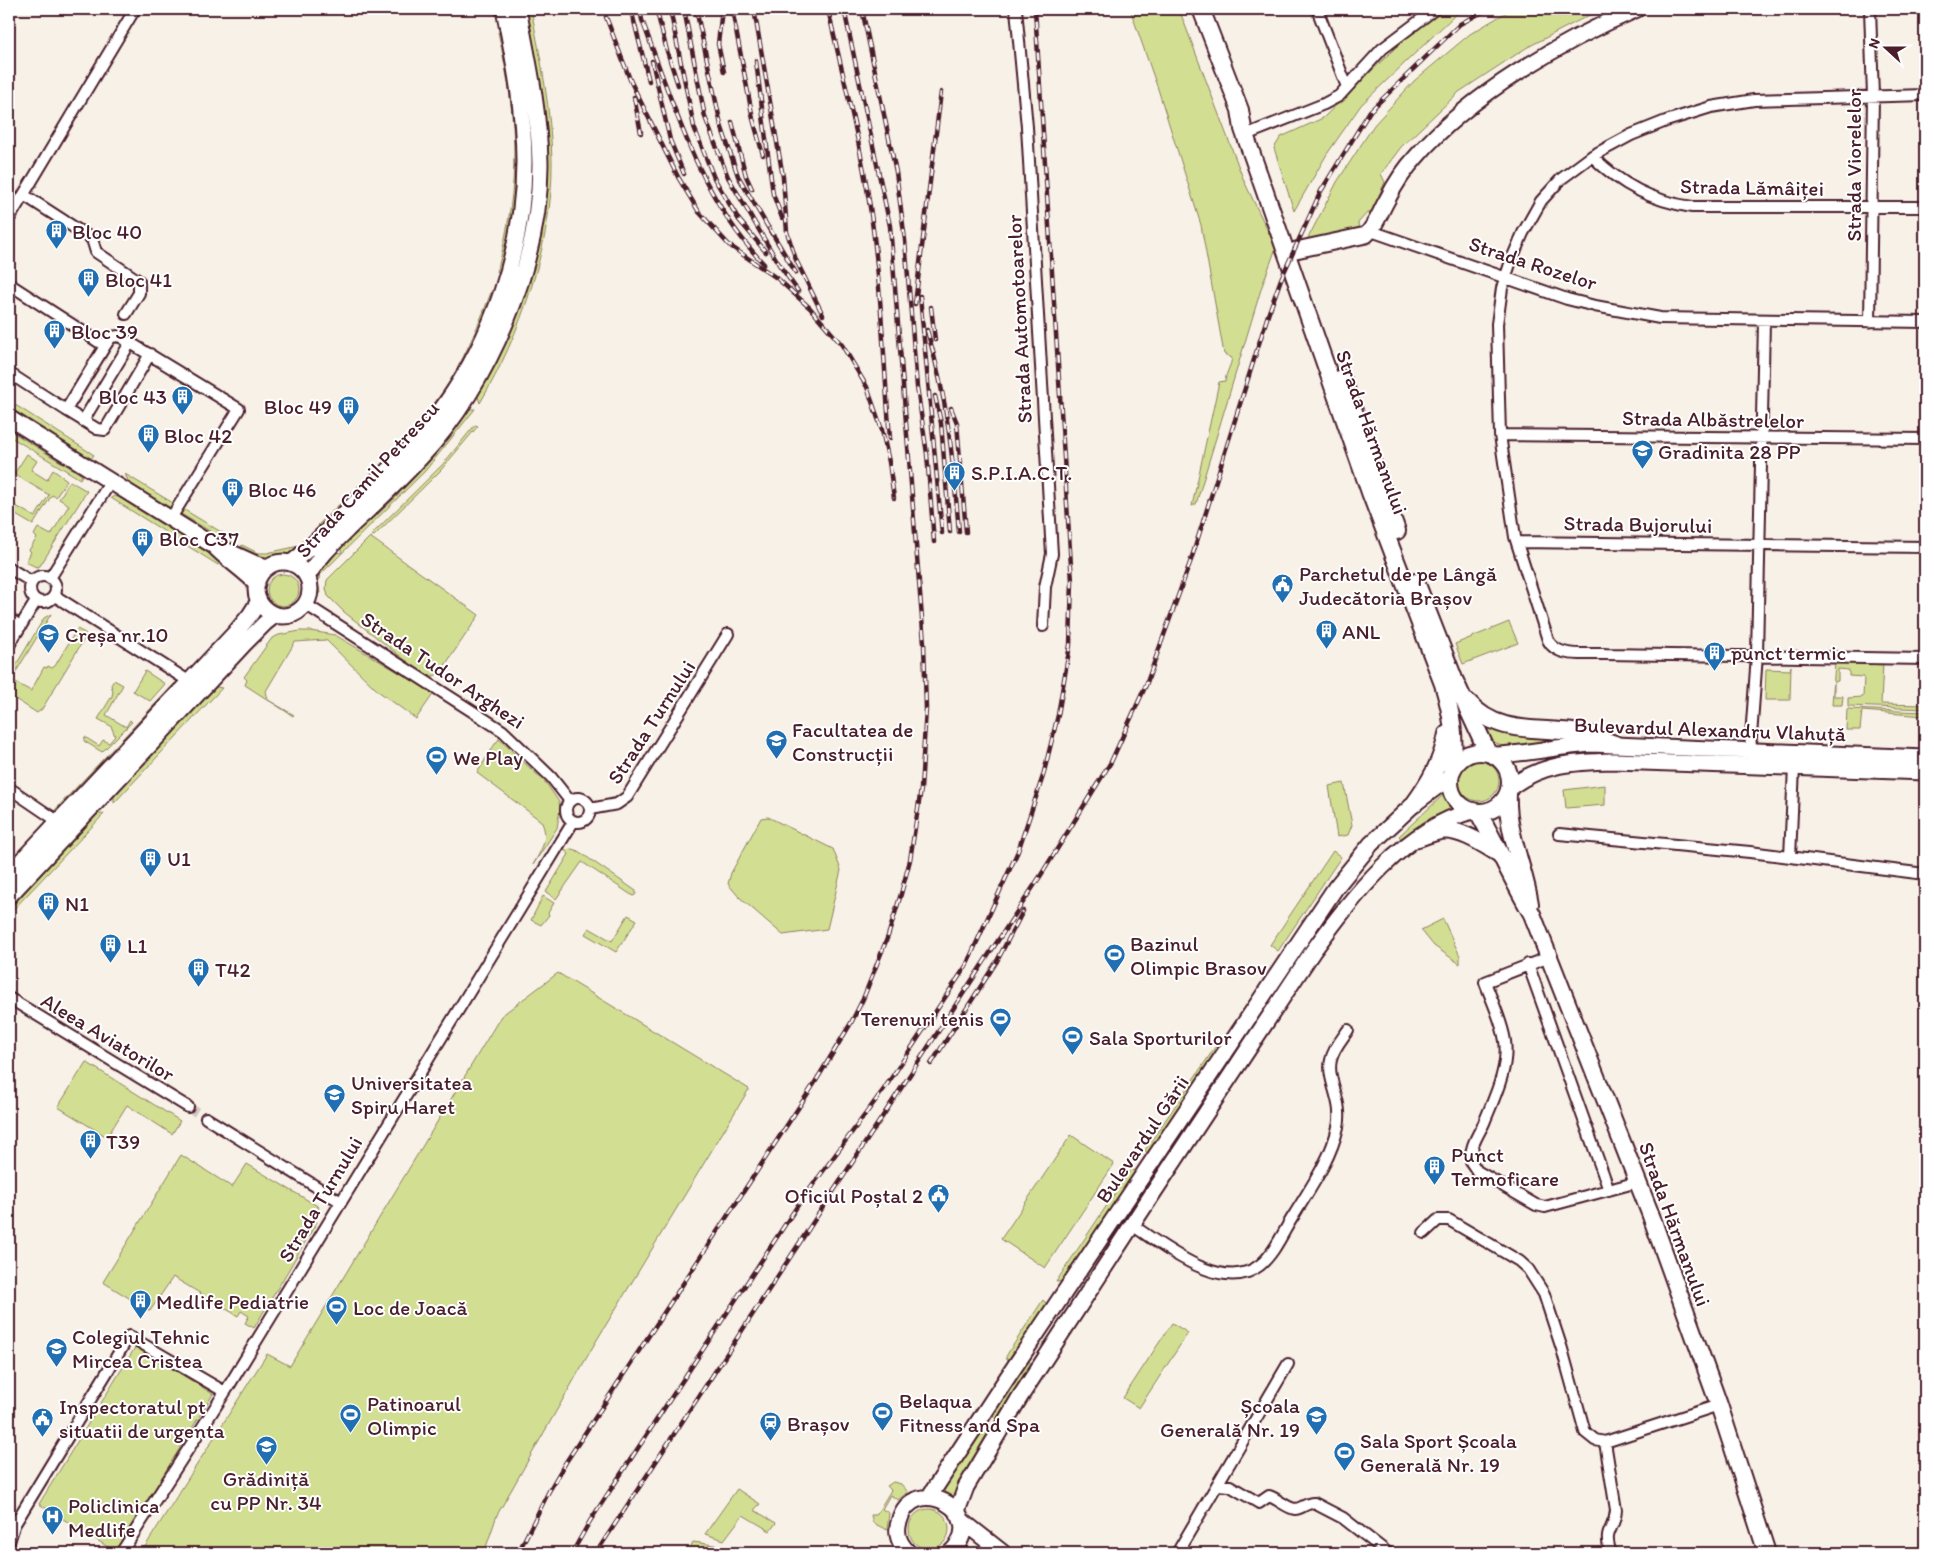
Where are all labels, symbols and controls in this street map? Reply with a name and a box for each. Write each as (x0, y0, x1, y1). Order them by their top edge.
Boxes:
north arrow (1862, 22, 1912, 72)
text: N (1865, 36, 1884, 51)
street label: Strada Viorelelor (1841, 88, 1866, 241)
street label: Strada Lămâiței (1680, 173, 1824, 201)
street label: Strada Automotoarelor (1001, 213, 1037, 424)
building icon: Bloc 40 (44, 219, 68, 250)
place label: Bloc 40 (72, 219, 142, 244)
street label: Strada Rozelor (1466, 231, 1601, 296)
building icon: Bloc 41 (77, 267, 101, 298)
place label: Bloc 41 (105, 267, 172, 292)
building icon: Bloc 39 (43, 319, 67, 350)
place label: Bloc 39 (71, 319, 138, 344)
street label: Strada Hărmanului (1331, 346, 1413, 518)
place label: Bloc 43 (98, 384, 167, 409)
building icon: Bloc 43 (171, 384, 195, 415)
place label: Bloc 49 (264, 394, 332, 419)
building icon: Bloc 49 (336, 394, 360, 425)
street label: Strada Camil Petrescu (290, 395, 444, 563)
street label: Strada Albăstrelelor (1622, 405, 1804, 433)
building icon: Bloc 42 (136, 423, 160, 454)
place label: Bloc 42 (164, 423, 232, 448)
school or university icon: Gradinita 28 PP (1630, 439, 1654, 470)
place label: Gradinita 28 PP (1658, 439, 1800, 464)
building icon: S.P.I.A.C.T. (943, 460, 967, 491)
place label: S.P.I.A.C.T. (971, 460, 1072, 485)
building icon: Bloc 46 (220, 477, 244, 508)
place label: Bloc 46 (248, 477, 316, 502)
street label: Strada Bujorului (1563, 510, 1713, 538)
building icon: Bloc C37 (131, 526, 155, 557)
place label: Bloc C37 (159, 526, 239, 551)
place label: Parchetul de pe Lângă Judecătoria Brașov (1299, 561, 1497, 610)
public building icon: Parchetul de pe Lângă Judecătoria Brașov (1271, 573, 1295, 604)
street label: Strada Tudor Arghezi (356, 606, 530, 734)
building icon: ANL (1314, 619, 1338, 650)
place label: ANL (1342, 619, 1381, 644)
school or university icon: Creșa nr.10 (37, 622, 61, 653)
place label: Creșa nr.10 (65, 622, 168, 647)
building icon: punct termic (1703, 640, 1727, 671)
place label: punct termic (1731, 640, 1846, 665)
street label: Strada Turnului (602, 655, 700, 789)
street label: Bulevardul Alexandru Vlahuță (1574, 712, 1847, 746)
place label: Facultatea de Construcții (792, 717, 913, 766)
school or university icon: Facultatea de Construcții (764, 729, 788, 760)
sports icon: We Play (425, 745, 449, 776)
place label: We Play (453, 745, 523, 770)
building icon: U1 (139, 846, 163, 877)
place label: U1 (167, 846, 191, 871)
building icon: N1 (37, 891, 61, 922)
place label: N1 (65, 891, 89, 916)
place label: Bazinul Olimpic Brasov (1130, 931, 1267, 980)
building icon: L1 (99, 933, 123, 964)
place label: L1 (127, 933, 148, 958)
sports icon: Bazinul Olimpic Brasov (1102, 943, 1126, 974)
building icon: T42 (187, 957, 211, 988)
place label: T42 (215, 957, 250, 982)
street label: Aleea Aviatorilor (37, 987, 180, 1087)
place label: Terenuri tenis (861, 1006, 984, 1031)
sports icon: Terenuri tenis (988, 1006, 1012, 1037)
sports icon: Sala Sporturilor (1061, 1025, 1085, 1056)
place label: Sala Sporturilor (1089, 1025, 1232, 1050)
place label: Universitatea Spiru Haret (351, 1070, 473, 1119)
street label: Bulevardul Gării (1090, 1070, 1194, 1208)
school or university icon: Universitatea Spiru Haret (323, 1082, 347, 1113)
building icon: T39 (78, 1129, 102, 1160)
place label: T39 (106, 1129, 140, 1154)
street label: Strada Turnului (273, 1132, 367, 1266)
street label: Strada Hărmanului (1634, 1138, 1716, 1310)
place label: Punct Termoficare (1451, 1142, 1559, 1191)
building icon: Punct Termoficare (1423, 1154, 1447, 1185)
place label: Oficiul Poștal 2 (785, 1183, 923, 1208)
public building icon: Oficiul Poștal 2 (927, 1183, 951, 1214)
building icon: Medlife Pediatrie (128, 1289, 152, 1320)
place label: Medlife Pediatrie (156, 1289, 309, 1314)
sports icon: Loc de Joacă (325, 1295, 349, 1326)
place label: Loc de Joacă (353, 1295, 468, 1320)
place label: Colegiul Tehnic Mircea Cristea (72, 1324, 210, 1373)
school or university icon: Colegiul Tehnic Mircea Cristea (44, 1336, 68, 1367)
place label: Belaqua Fitness and Spa (899, 1388, 1040, 1437)
place label: Patinoarul Olimpic (367, 1391, 461, 1440)
place label: Școala Generală Nr. 19 (1160, 1393, 1300, 1442)
place label: Inspectoratul pt situatii de urgenta (59, 1394, 225, 1443)
sports icon: Belaqua Fitness and Spa (871, 1400, 895, 1431)
sports icon: Patinoarul Olimpic (339, 1403, 363, 1434)
school or university icon: Școala Generală Nr. 19 (1304, 1405, 1328, 1436)
public building icon: Inspectoratul pt situatii de urgenta (31, 1406, 55, 1437)
station icon: Brașov (759, 1411, 783, 1442)
place label: Brașov (787, 1411, 850, 1436)
place label: Sala Sport Școala Generală Nr. 19 (1360, 1428, 1517, 1477)
school or university icon: Grădiniță cu PP Nr. 34 (254, 1434, 278, 1465)
sports icon: Sala Sport Școala Generală Nr. 19 (1332, 1440, 1356, 1471)
place label: Grădiniță cu PP Nr. 34 (210, 1466, 322, 1515)
place label: Policlinica Medlife (68, 1493, 159, 1542)
hospital icon: Policlinica Medlife (40, 1505, 64, 1536)

